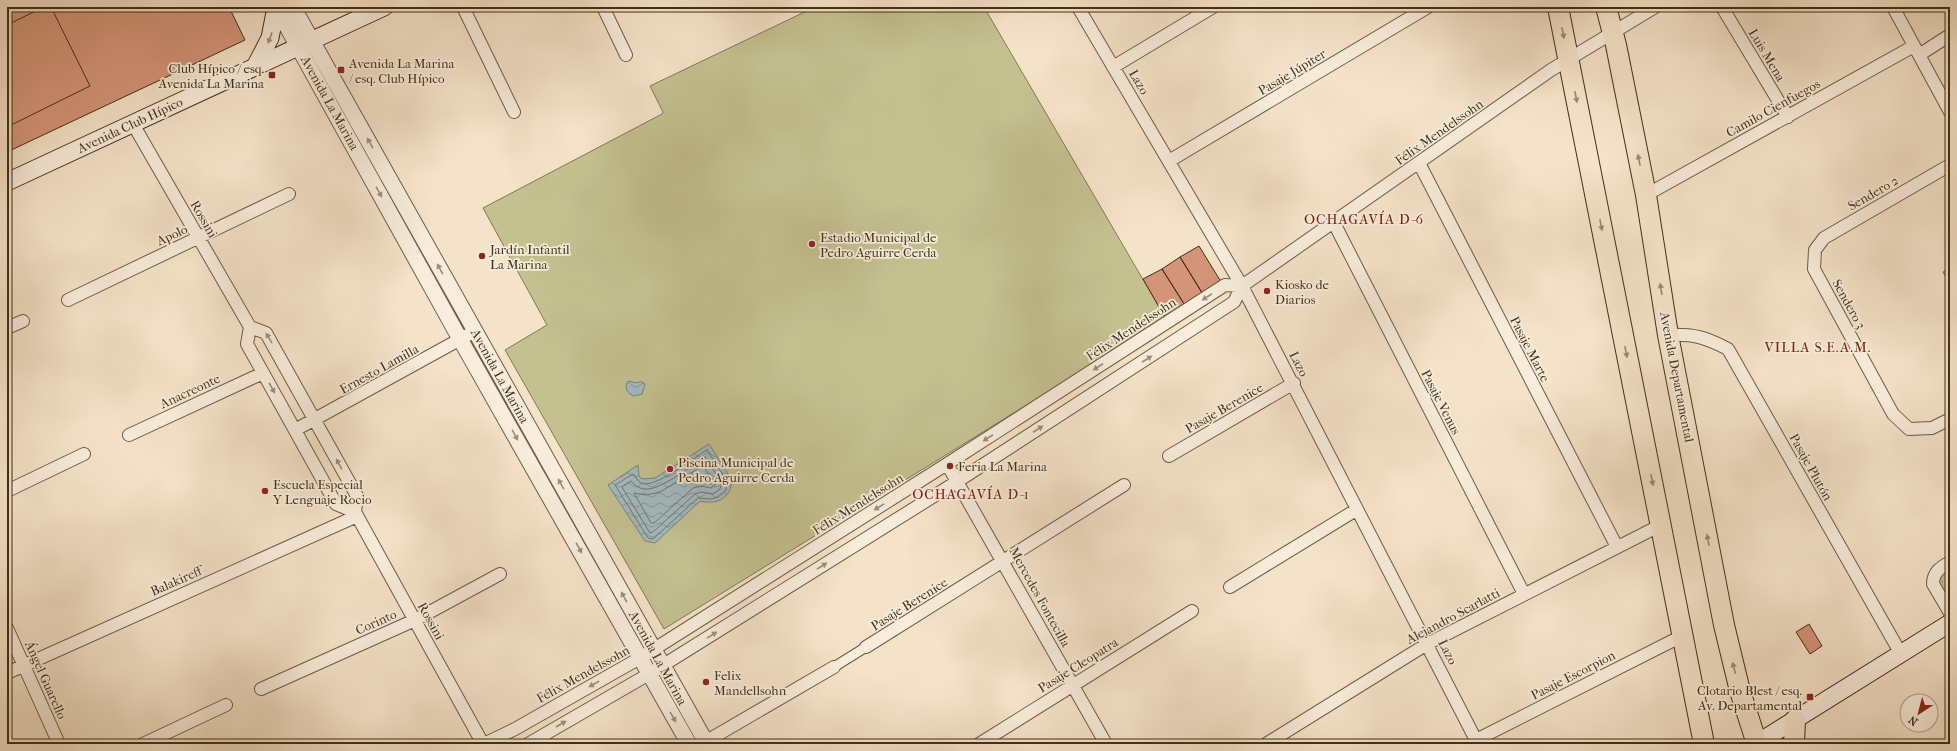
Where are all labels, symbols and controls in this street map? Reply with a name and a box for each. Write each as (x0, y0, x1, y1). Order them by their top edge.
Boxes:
street label: Luis Mena (1746, 26, 1789, 85)
one-way arrow (1561, 27, 1567, 39)
one-way arrow (266, 33, 272, 45)
street label: Pasaje Júpiter (1255, 46, 1329, 98)
street label: Avenida La Marina (297, 52, 363, 154)
place label: Avenida La Marina / esq. Club Hípico (348, 56, 455, 86)
place label: Club Hípico / esq. Avenida La Marina (157, 61, 265, 91)
marker: Avenida La Marina / esq. Club Hípico (336, 65, 346, 75)
street label: Lazo (1126, 67, 1152, 97)
marker: Club Hípico / esq. Avenida La Marina (267, 70, 277, 80)
street label: Camilo Cienfuegos (1723, 76, 1823, 140)
one-way arrow (1573, 91, 1579, 103)
street label: Avenida Club Hípico (74, 94, 185, 156)
street label: Félix Mendelssohn (1392, 96, 1486, 168)
one-way arrow (366, 137, 373, 149)
one-way arrow (1636, 154, 1642, 167)
street label: Sendero 2 (1845, 172, 1901, 213)
one-way arrow (375, 186, 382, 197)
street label: Rossini (187, 198, 221, 240)
district label: OCHAGAVÍA D-6 (1304, 210, 1424, 228)
one-way arrow (1598, 219, 1604, 231)
street label: Apolo (153, 221, 190, 249)
place label: Estadio Municipal de Pedro Aguirre Cerda (820, 230, 938, 260)
marker: Estadio Municipal de Pedro Aguirre Cerda (807, 239, 817, 249)
place label: Jardín Infantil La Marina (489, 242, 570, 272)
marker: Jardín Infantil La Marina (477, 251, 487, 261)
one-way arrow (437, 263, 444, 275)
place label: Kiosko de Diarios (1275, 277, 1330, 307)
street label: Sendero 3 (1829, 277, 1869, 331)
one-way arrow (1658, 282, 1664, 295)
marker: Kiosko de Diarios (1262, 286, 1272, 296)
one-way arrow (1202, 293, 1212, 301)
street label: Félix Mendelssohn (1083, 294, 1179, 364)
street label: Avenida Departamental (1657, 310, 1697, 444)
street label: Pasaje Marte (1507, 314, 1553, 385)
street label: Avenida La Marina (467, 325, 533, 427)
one-way arrow (265, 332, 272, 344)
district label: VILLA S.E.A.M. (1764, 339, 1871, 356)
street label: Ernesto Lamilla (337, 341, 422, 397)
one-way arrow (1624, 346, 1630, 358)
street label: Lazo (1286, 349, 1312, 379)
one-way arrow (1142, 355, 1152, 363)
one-way arrow (1092, 363, 1103, 371)
street label: Pasaje Venus (1418, 367, 1464, 437)
street label: Anacreonte (157, 370, 223, 412)
street label: Pasaje Berenice (1182, 379, 1266, 436)
one-way arrow (268, 382, 275, 394)
one-way arrow (1033, 425, 1043, 433)
one-way arrow (511, 429, 518, 441)
street label: Pasaje Plutón (1786, 431, 1836, 504)
one-way arrow (983, 434, 993, 442)
place label: Piscina Municipal de Pedro Aguirre Cerda (678, 455, 796, 485)
one-way arrow (336, 458, 342, 470)
place label: Feria La Marina (958, 459, 1048, 474)
marker: Feria La Marina (945, 461, 955, 471)
marker: Piscina Municipal de Pedro Aguirre Cerda (665, 464, 675, 474)
street label: Félix Mendelssohn (810, 470, 906, 538)
one-way arrow (1649, 474, 1655, 486)
place label: Escuela Especial Y Lenguaje Rocio (272, 477, 372, 507)
one-way arrow (557, 478, 564, 490)
district label: OCHAGAVÍA D-1 (912, 485, 1030, 503)
marker: Escuela Especial Y Lenguaje Rocio (260, 486, 270, 496)
one-way arrow (873, 504, 884, 511)
one-way arrow (1705, 534, 1711, 546)
one-way arrow (575, 542, 582, 554)
street label: Mercedes Fontecilla (1006, 545, 1074, 650)
street label: Balakireff (148, 562, 207, 599)
one-way arrow (816, 562, 828, 569)
street label: Pasaje Berenice (868, 574, 950, 633)
street label: Alejandro Scarlatti (1403, 585, 1502, 647)
one-way arrow (621, 591, 628, 603)
street label: Rossini (415, 600, 447, 643)
street label: Corinto (353, 606, 399, 638)
street label: Avenida La Marina (625, 607, 691, 709)
one-way arrow (706, 631, 718, 638)
street label: Pasaje Cleopatra (1035, 634, 1122, 696)
street label: Lazo (1435, 637, 1461, 667)
street label: Ángel Guarello (22, 638, 70, 722)
street label: Félix Mendelssohn (534, 642, 632, 706)
street label: Pasaje Escorpion (1528, 647, 1618, 703)
one-way arrow (1731, 661, 1737, 673)
place label: Felix Mandellsohn (714, 668, 787, 698)
marker: Felix Mandellsohn (701, 677, 711, 687)
one-way arrow (588, 681, 600, 688)
place label: Clotario Blest / esq. Av. Departamental (1697, 683, 1802, 713)
marker: Clotario Blest / esq. Av. Departamental (1805, 692, 1815, 702)
north arrow (1899, 693, 1939, 733)
one-way arrow (670, 711, 677, 723)
text: N (1906, 713, 1921, 728)
one-way arrow (555, 721, 567, 728)

